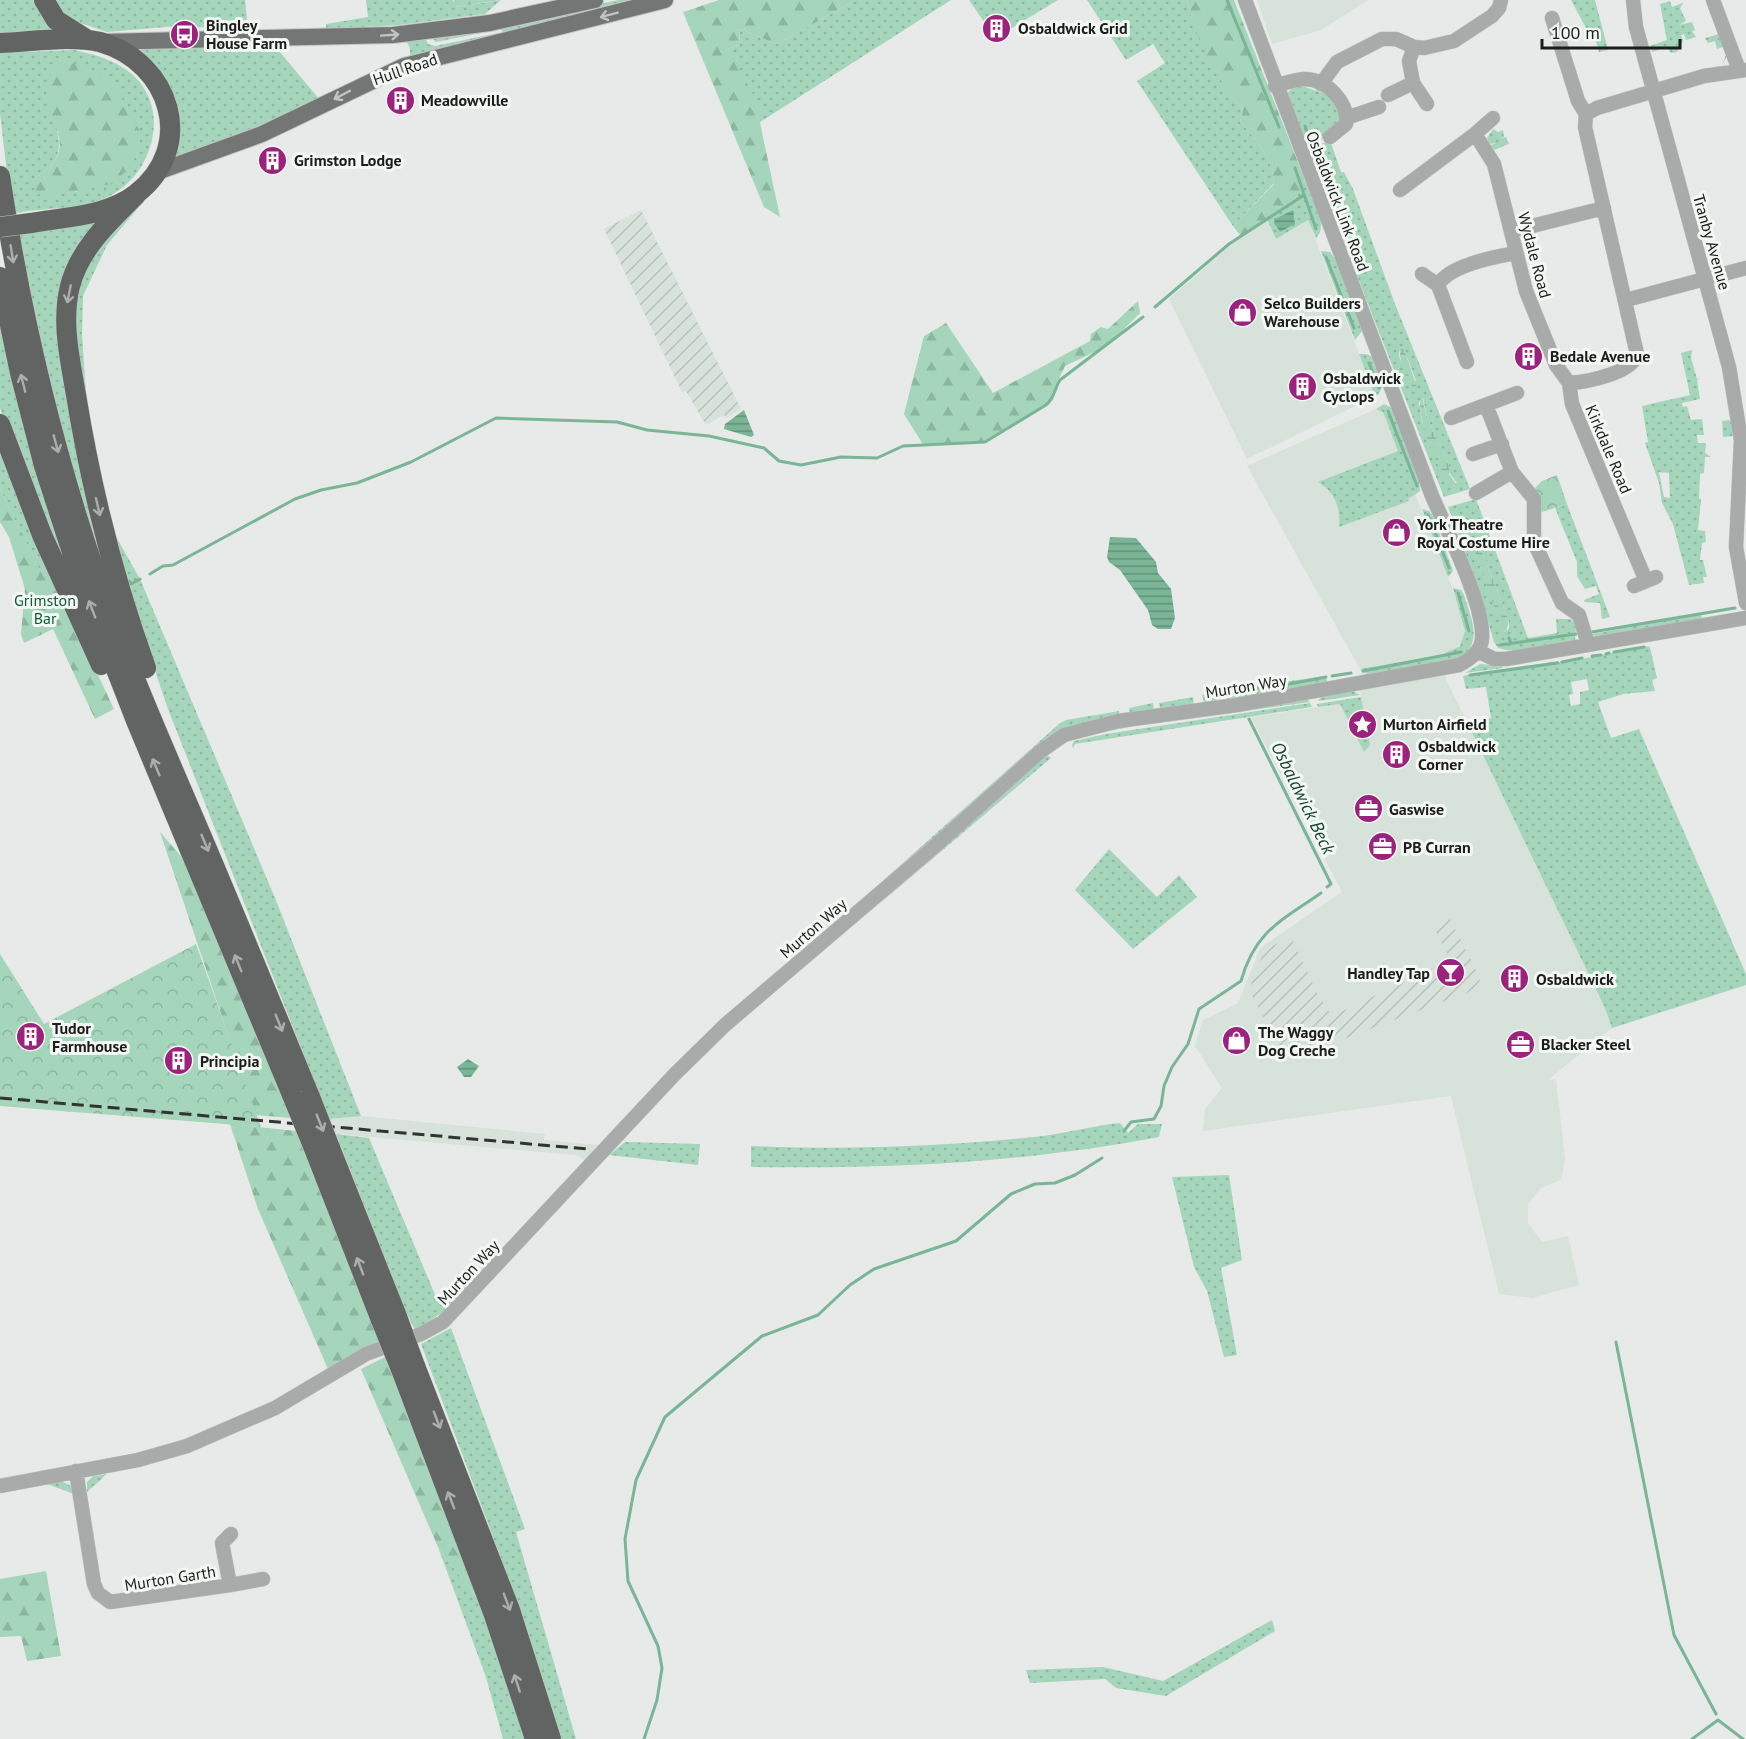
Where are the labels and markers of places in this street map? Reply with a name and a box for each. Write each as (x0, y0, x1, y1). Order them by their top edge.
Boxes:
building icon: Osbaldwick Grid (981, 12, 1013, 44)
place label: Bingley House Farm (206, 15, 287, 53)
bus stop icon: Bingley House Farm (169, 18, 201, 50)
place label: Osbaldwick Grid (1018, 18, 1128, 38)
building icon: Meadowville (384, 84, 416, 116)
place label: Meadowville (421, 90, 508, 110)
building icon: Grimston Lodge (257, 144, 289, 176)
place label: Grimston Lodge (294, 150, 402, 170)
place label: Selco Builders Warehouse (1264, 293, 1361, 331)
shop icon: Selco Builders Warehouse (1227, 296, 1259, 328)
building icon: Bedale Avenue (1513, 340, 1545, 372)
place label: Bedale Avenue (1550, 346, 1650, 366)
place label: Osbaldwick Cyclops (1323, 368, 1401, 406)
building icon: Osbaldwick Cyclops (1286, 371, 1318, 403)
place label: York Theatre Royal Costume Hire (1416, 514, 1550, 552)
shop icon: York Theatre Royal Costume Hire (1380, 517, 1412, 549)
place icon: Murton Airfield (1346, 708, 1378, 740)
place label: Murton Airfield (1383, 714, 1487, 734)
place label: Osbaldwick Corner (1418, 736, 1496, 774)
building icon: Osbaldwick Corner (1381, 739, 1413, 771)
office icon: Gaswise (1352, 793, 1384, 825)
place label: Gaswise (1389, 799, 1444, 819)
office icon: PB Curran (1366, 831, 1398, 863)
place label: PB Curran (1403, 837, 1471, 857)
bar icon: Handley Tap (1435, 957, 1467, 989)
place label: Handley Tap (1347, 963, 1430, 983)
building icon: Osbaldwick (1499, 963, 1531, 995)
place label: Osbaldwick (1536, 969, 1614, 989)
place label: Tudor Farmhouse (52, 1018, 127, 1056)
building icon: Tudor Farmhouse (15, 1021, 47, 1053)
place label: The Waggy Dog Creche (1258, 1022, 1336, 1060)
shop icon: The Waggy Dog Creche (1221, 1025, 1253, 1057)
office icon: Blacker Steel (1504, 1028, 1536, 1060)
place label: Blacker Steel (1541, 1034, 1631, 1054)
building icon: Principia (163, 1045, 195, 1077)
place label: Principia (200, 1051, 260, 1071)

